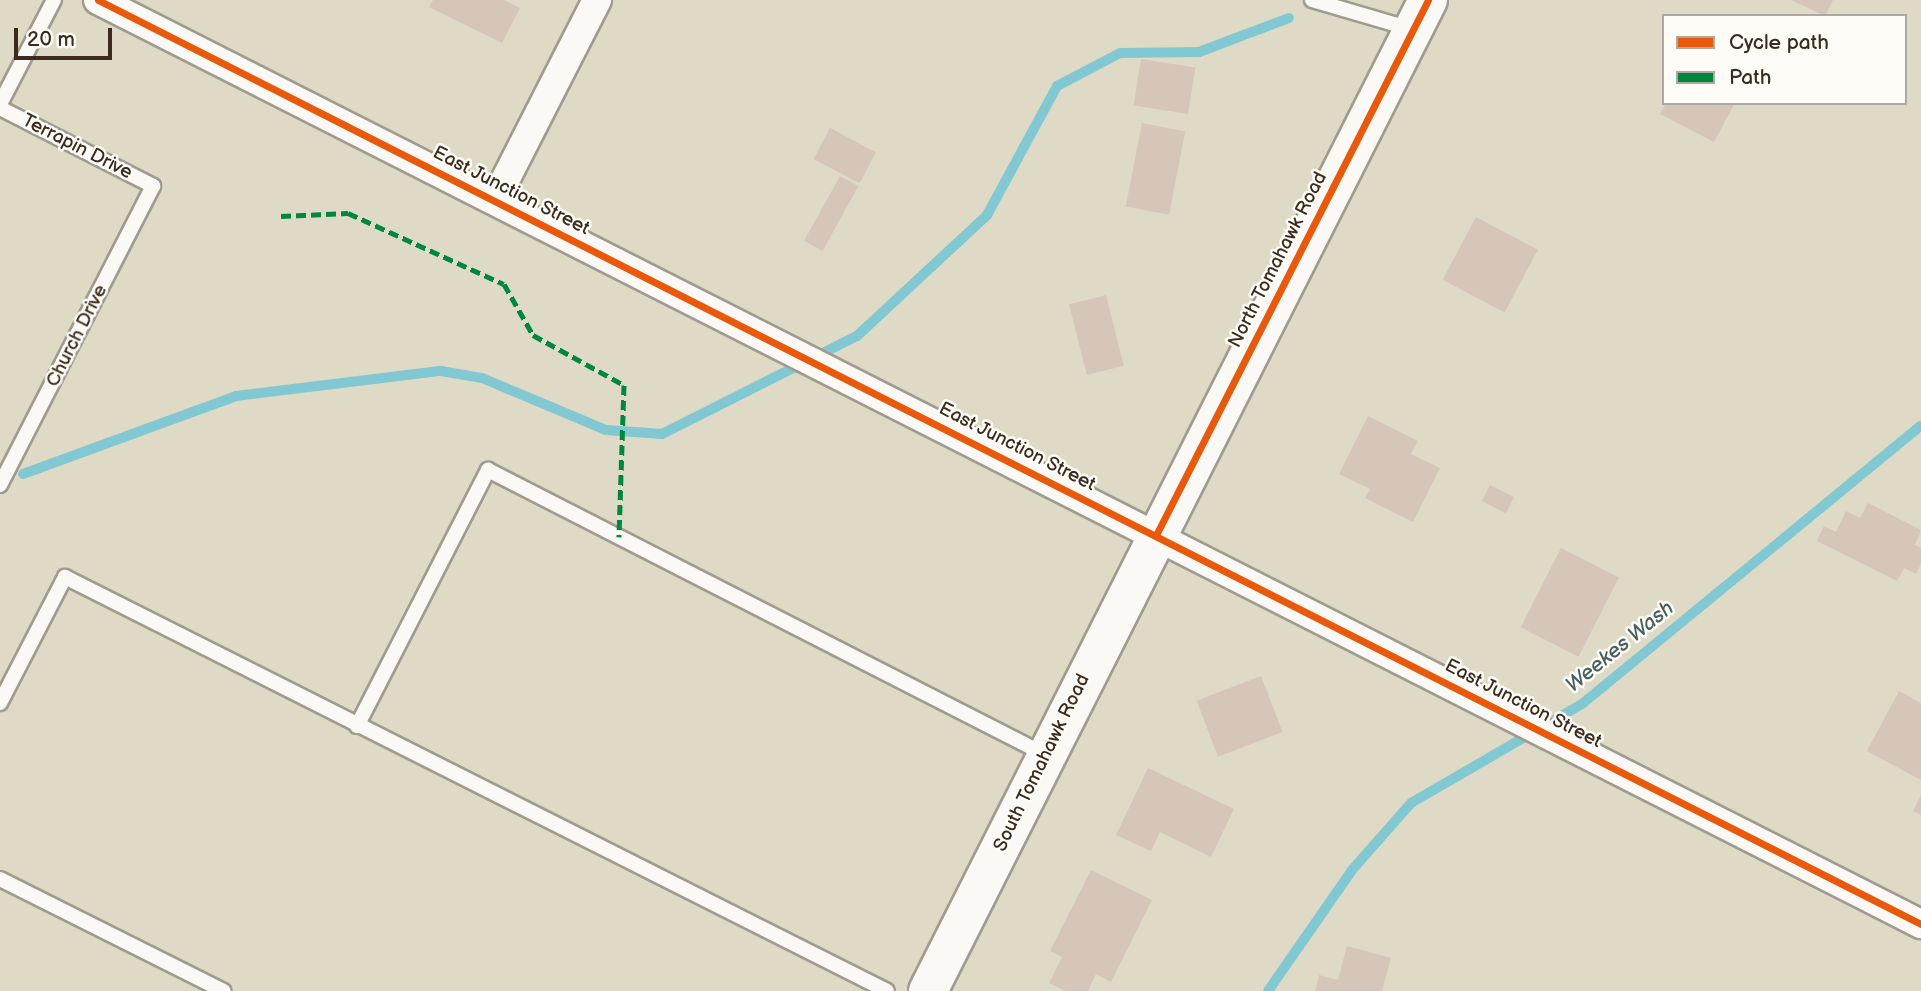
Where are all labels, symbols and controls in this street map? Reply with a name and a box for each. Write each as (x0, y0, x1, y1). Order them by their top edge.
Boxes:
scale bar (18, 14, 116, 58)
legend (1662, 14, 1907, 105)
text: 20 m (27, 27, 75, 52)
text: Cycle path (1729, 30, 1829, 55)
text: Path (1729, 65, 1771, 90)
street label: Terrapin Drive (18, 109, 136, 185)
street label: East Junction Street (428, 141, 594, 241)
street label: North Tomahawk Road (1224, 168, 1332, 352)
street label: Church Drive (42, 281, 112, 391)
street label: East Junction Street (934, 397, 1100, 497)
water label: Weekes Wash (1561, 596, 1679, 698)
street label: East Junction Street (1440, 654, 1606, 754)
street label: South Tomahawk Road (989, 670, 1095, 856)

